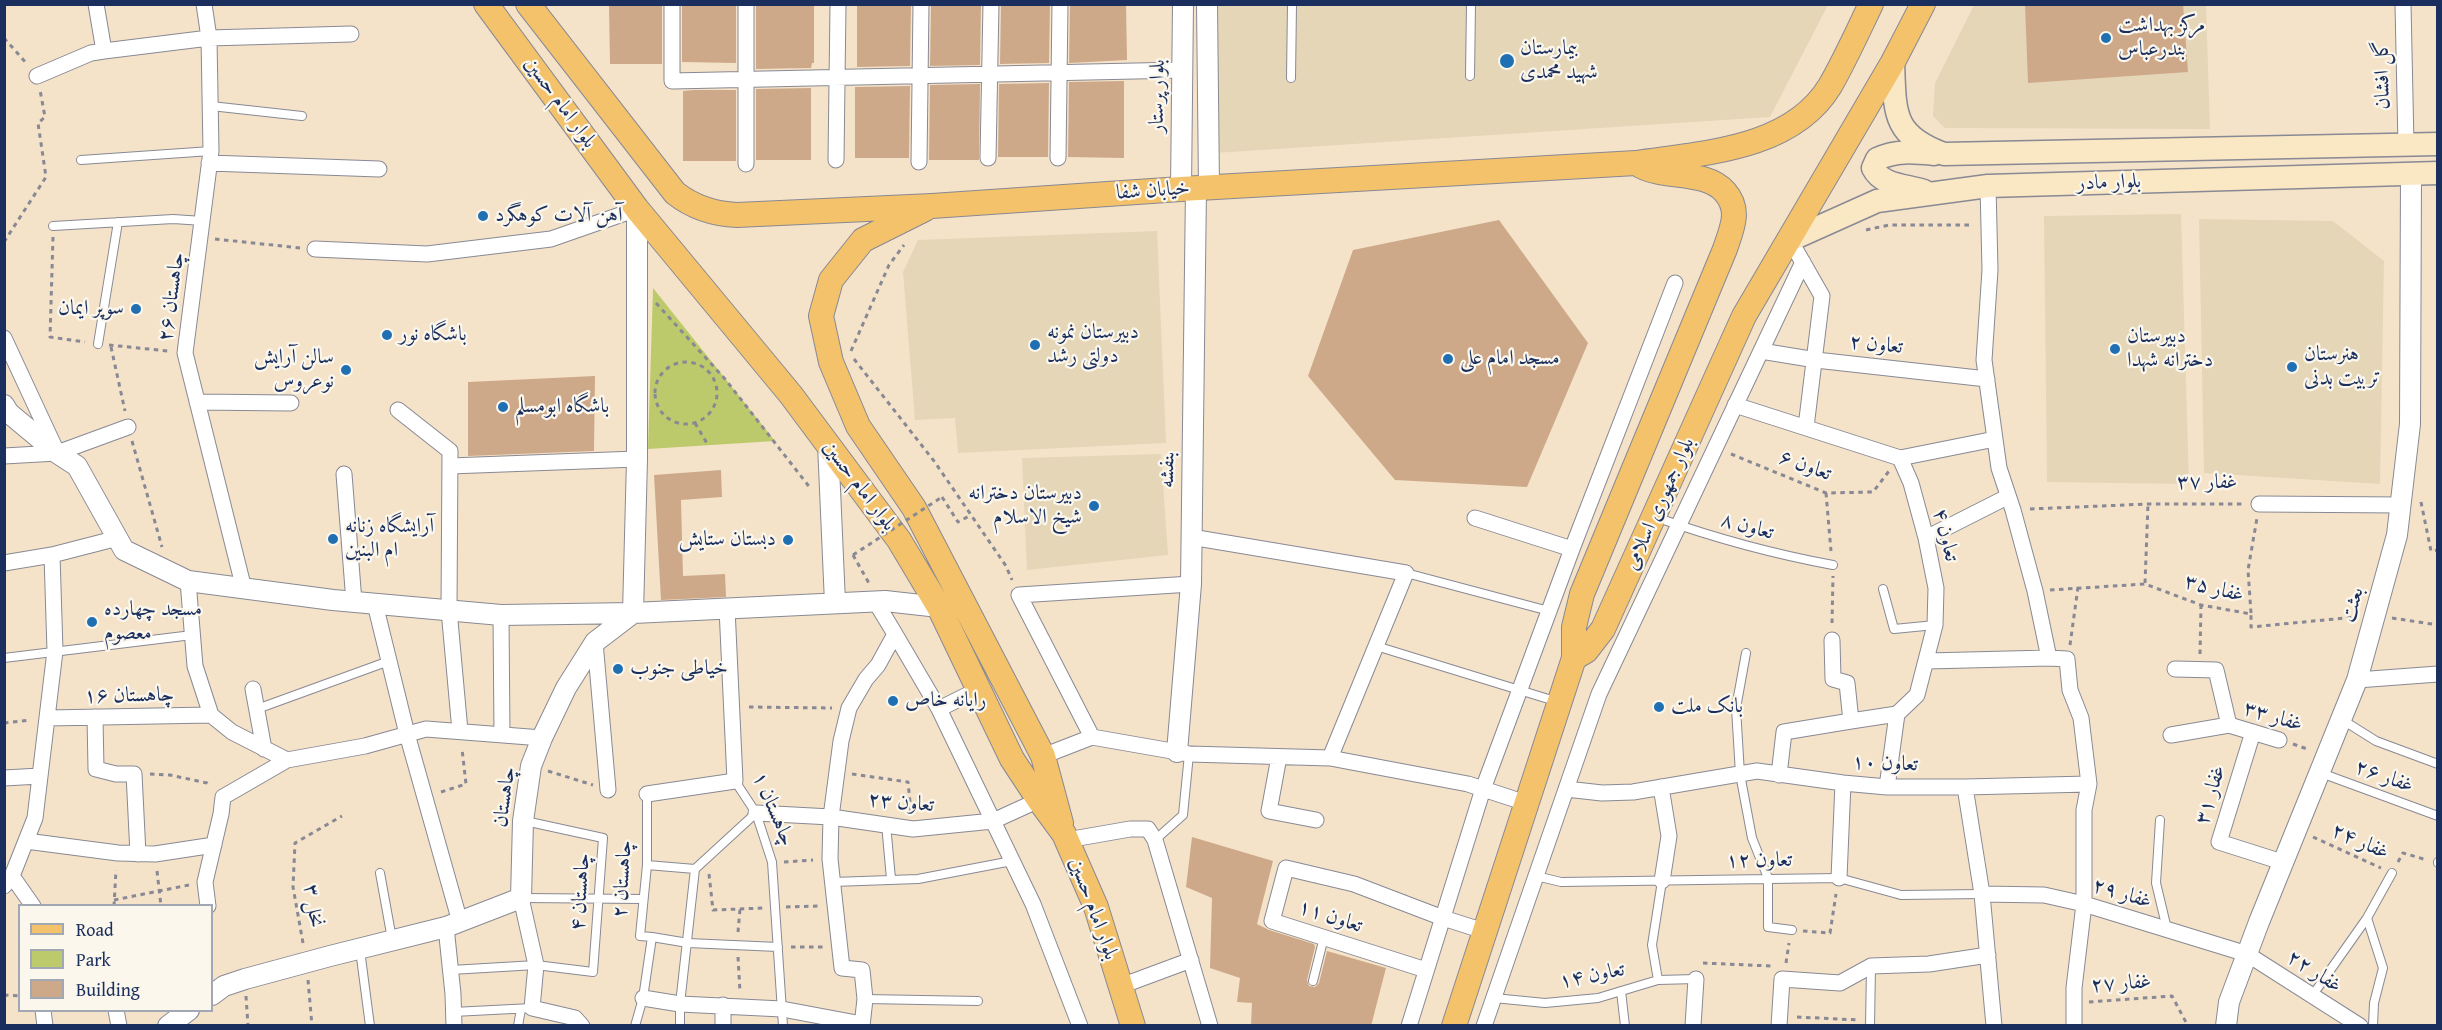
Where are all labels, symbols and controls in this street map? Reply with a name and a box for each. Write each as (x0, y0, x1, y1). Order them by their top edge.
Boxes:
place label: مرکز بهداشت بندرعباس (2118, 13, 2205, 63)
marker: مرکز بهداشت بندرعباس (2099, 31, 2113, 45)
place label: بیمارستان شهید محمدی (1520, 36, 1598, 86)
street label: گل افشان (2370, 40, 2396, 110)
street label: بلوار امام حسین (518, 52, 602, 154)
marker: بیمارستان شهید محمدی (1498, 52, 1516, 70)
street label: بلوار پرستار (1145, 59, 1171, 133)
street label: بلوار مادر (2076, 169, 2142, 197)
street label: خیابان شفا (1115, 176, 1191, 206)
place label: آهن آلات کوهگرد (495, 203, 623, 229)
marker: آهن آلات کوهگرد (476, 209, 490, 223)
street label: چاهستان ۲۶ (153, 251, 191, 343)
place label: سوپر ایمان (58, 296, 124, 322)
marker: سوپر ایمان (129, 302, 143, 316)
place label: دبیرستان نمونه دولتی رشد (1047, 320, 1139, 370)
place label: باشگاه نور (399, 322, 467, 348)
place label: دبیرستان دخترانه شهدا (2127, 324, 2213, 374)
marker: باشگاه نور (380, 328, 394, 342)
street label: تعاون ۲ (1848, 330, 1904, 360)
marker: دبیرستان نمونه دولتی رشد (1028, 338, 1042, 352)
marker: دبیرستان دخترانه شهدا (2108, 342, 2122, 356)
place label: هنرستان تربیت بدنی (2304, 342, 2381, 392)
place label: سالن آرایش نوعروس (254, 345, 334, 395)
place label: مسجد امام علی (1460, 346, 1560, 372)
marker: مسجد امام علی (1441, 352, 1455, 366)
marker: هنرستان تربیت بدنی (2285, 360, 2299, 374)
marker: سالن آرایش نوعروس (339, 363, 353, 377)
place label: باشگاه ابومسلم (515, 394, 609, 420)
marker: باشگاه ابومسلم (496, 400, 510, 414)
street label: بلوار جمهوری اسلامی (1620, 434, 1700, 574)
street label: بلوار امام حسین (817, 436, 901, 536)
street label: تعاون ۶ (1775, 445, 1835, 487)
street label: بنفشه (1155, 452, 1181, 488)
street label: غفار ۳۷ (2177, 470, 2237, 496)
place label: دبیرستان دخترانه شیخ الاسلام (968, 481, 1082, 531)
marker: دبیرستان دخترانه شیخ الاسلام (1087, 499, 1101, 513)
street label: تعاون ۴ (1926, 506, 1964, 564)
street label: تعاون ۸ (1718, 508, 1776, 546)
place label: آرایشگاه زنانه ام البنین (345, 514, 434, 564)
place label: دبستان ستایش (678, 527, 776, 553)
marker: آرایشگاه زنانه ام البنین (326, 532, 340, 546)
marker: دبستان ستایش (781, 533, 795, 547)
street label: غفار ۳۵ (2182, 569, 2246, 609)
street label: بعثت (2336, 585, 2370, 625)
place label: مسجد چهارده معصوم (104, 597, 202, 647)
marker: مسجد چهارده معصوم (85, 615, 99, 629)
place label: خیاطی جنوب (630, 656, 728, 682)
marker: خیاطی جنوب (611, 662, 625, 676)
street label: چاهستان ۱۶ (84, 683, 174, 709)
place label: رایانه خاص (905, 688, 986, 714)
marker: رایانه خاص (886, 694, 900, 708)
place label: بانک ملت (1671, 694, 1743, 720)
street label: غفار ۳۳ (2240, 696, 2306, 738)
marker: بانک ملت (1652, 700, 1666, 714)
street label: تعاون ۱۰ (1852, 750, 1918, 778)
street label: غفار ۲۶ (2351, 755, 2417, 799)
street label: غفار ۳۱ (2190, 762, 2232, 828)
street label: چاهستان (488, 765, 522, 829)
street label: چاهستان ۱ (746, 768, 800, 850)
street label: تعاون ۲۳ (867, 788, 935, 818)
street label: غفار ۲۴ (2327, 818, 2393, 866)
street label: چاهستان ۲ (608, 839, 638, 919)
street label: تعاون ۱۲ (1726, 848, 1792, 874)
street label: چاهستان ۴ (566, 852, 596, 932)
street label: بلوار امام حسین (1063, 854, 1123, 964)
street label: غفار ۲۹ (2089, 873, 2155, 915)
street label: نخل ۳ (297, 883, 329, 929)
street label: تعاون ۱۱ (1295, 895, 1365, 939)
legend (18, 904, 213, 1012)
text: Road (76, 916, 114, 943)
street label: غفار ۲۲ (2282, 945, 2346, 999)
text: Park (76, 946, 111, 973)
street label: تعاون ۱۴ (1557, 957, 1627, 995)
street label: غفار ۲۷ (2090, 969, 2152, 999)
text: Building (76, 976, 140, 1003)

